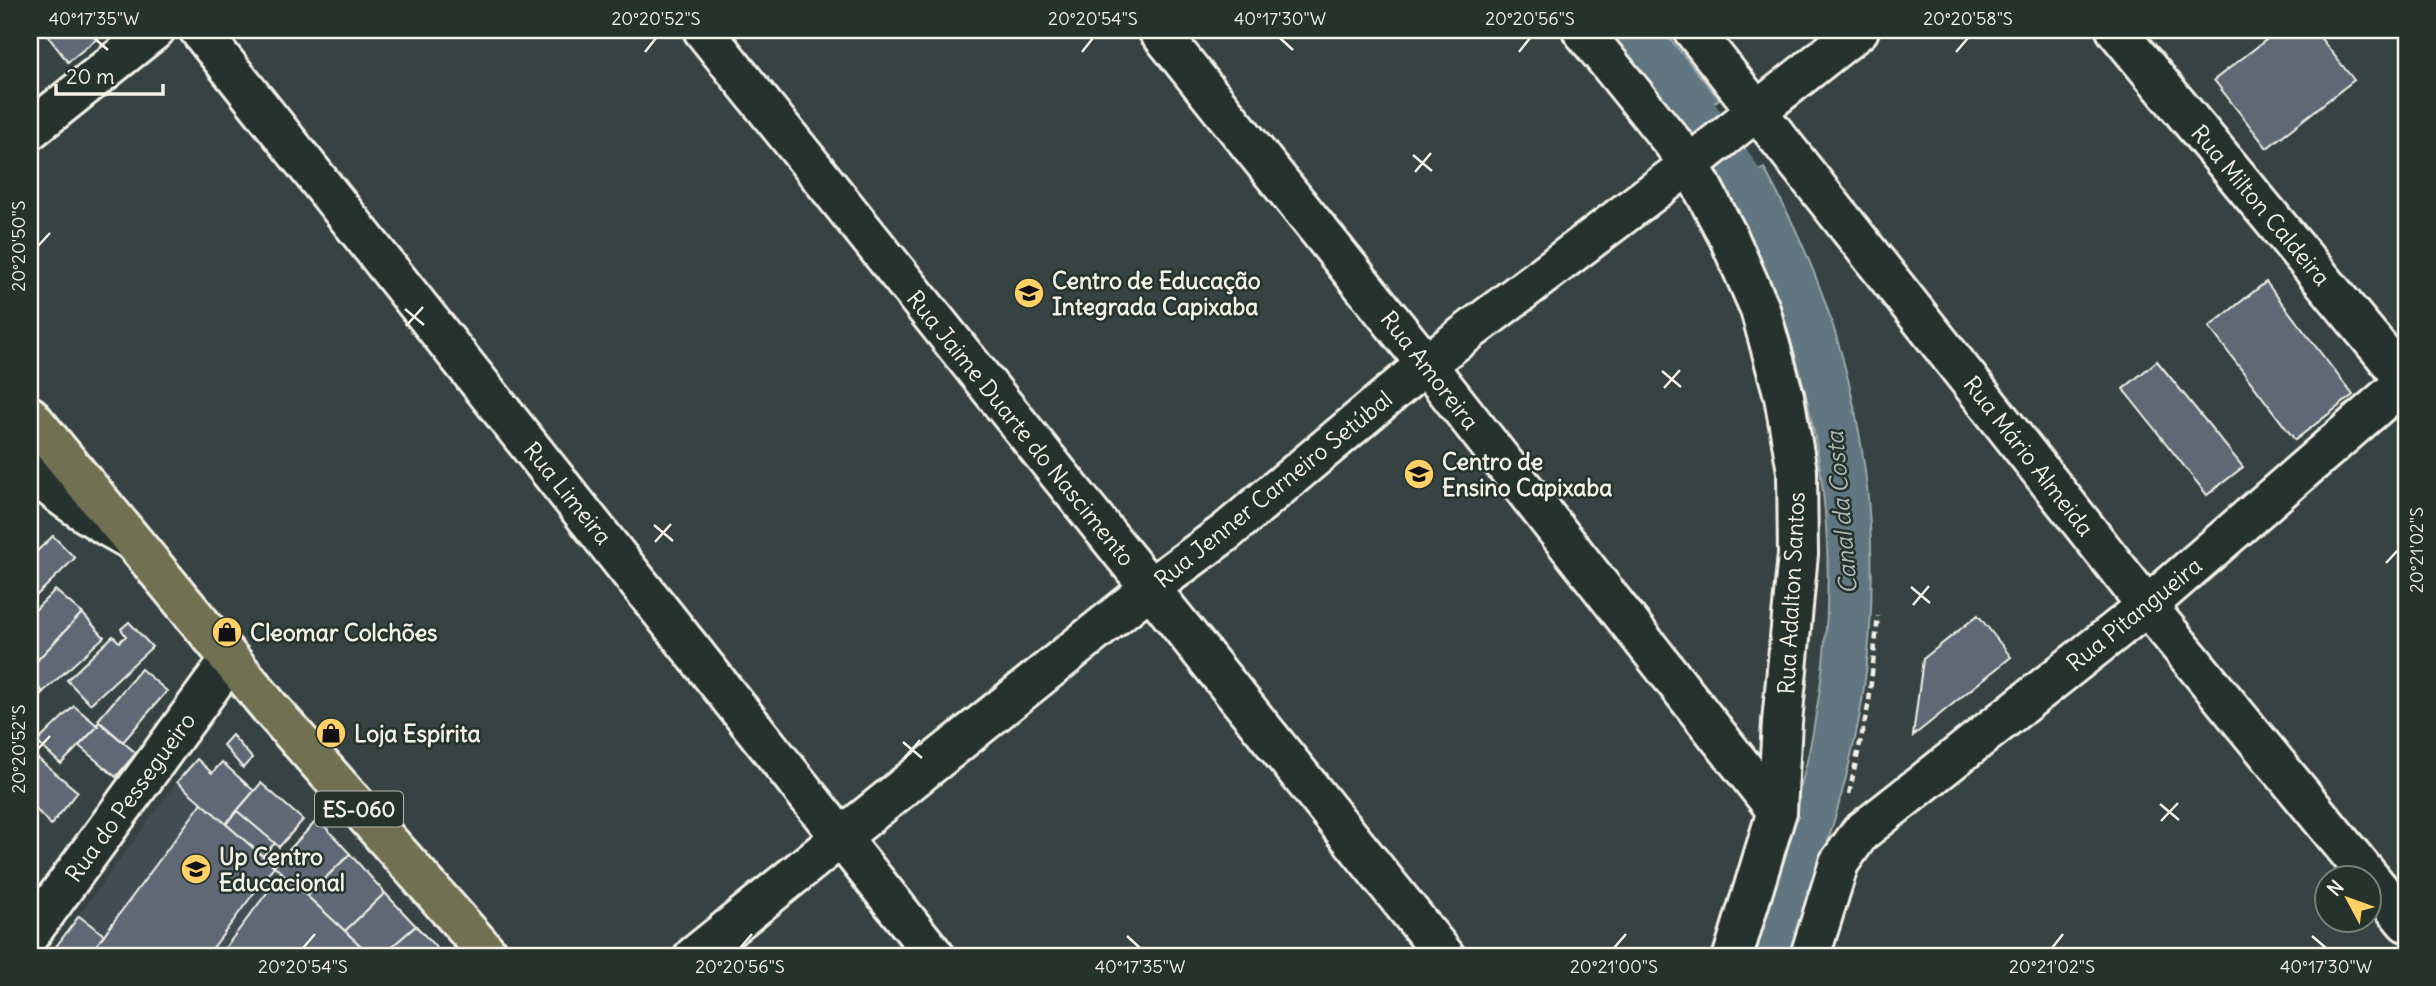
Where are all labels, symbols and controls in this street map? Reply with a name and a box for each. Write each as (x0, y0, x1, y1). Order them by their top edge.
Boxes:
text: 40°17'35"W (49, 7, 139, 30)
text: 20°20'52"S (611, 7, 701, 30)
text: 20°20'54"S (1048, 7, 1138, 30)
text: 40°17'30"W (1234, 7, 1326, 30)
text: 20°20'56"S (1485, 7, 1575, 30)
text: 20°20'58"S (1923, 7, 2013, 30)
scale bar (56, 52, 163, 96)
text: 20 m (66, 63, 115, 90)
street label: Rua Milton Caldeira (2185, 119, 2337, 291)
text: 20°20'50"S (7, 200, 30, 292)
place label: Centro de Educação Integrada Capixaba (1052, 266, 1261, 321)
school or university icon: Centro de Educação Integrada Capixaba (1012, 276, 1046, 310)
street label: Rua Jaime Duarte do Nascimento (901, 284, 1141, 572)
street label: Rua Amoreira (1375, 305, 1485, 435)
street label: Rua Mário Almeida (1957, 370, 2101, 542)
street label: Rua Jenner Carneiro Setúbal (1148, 384, 1398, 594)
water label: Canal da Costa (1819, 429, 1863, 596)
street label: Rua Limeira (518, 436, 618, 550)
place label: Centro de Ensino Capixaba (1442, 447, 1612, 502)
school or university icon: Centro de Ensino Capixaba (1402, 457, 1436, 491)
street label: Rua Adalton Santos (1771, 491, 1811, 695)
text: 20°21'02"S (2405, 507, 2428, 593)
street label: Rua Pitangueira (2061, 551, 2207, 677)
shop icon: Cleomar Colchões (210, 615, 244, 649)
place label: Cleomar Colchões (250, 618, 438, 647)
text: 20°20'52"S (7, 704, 30, 794)
street label: Rua do Pessegueiro (59, 706, 201, 888)
shop icon: Loja Espírita (314, 716, 348, 750)
place label: Loja Espírita (354, 719, 481, 748)
road number: ES-060 (315, 792, 403, 826)
place label: Up Centro Educacional (219, 842, 345, 897)
school or university icon: Up Centro Educacional (179, 852, 213, 886)
north arrow (2314, 864, 2384, 934)
text: N (2322, 875, 2349, 901)
text: 20°20'54"S (258, 955, 348, 978)
text: 20°20'56"S (695, 955, 785, 978)
text: 40°17'35"W (1095, 955, 1185, 978)
text: 20°21'00"S (1570, 955, 1658, 978)
text: 20°21'02"S (2009, 955, 2095, 978)
text: 40°17'30"W (2280, 955, 2372, 978)

